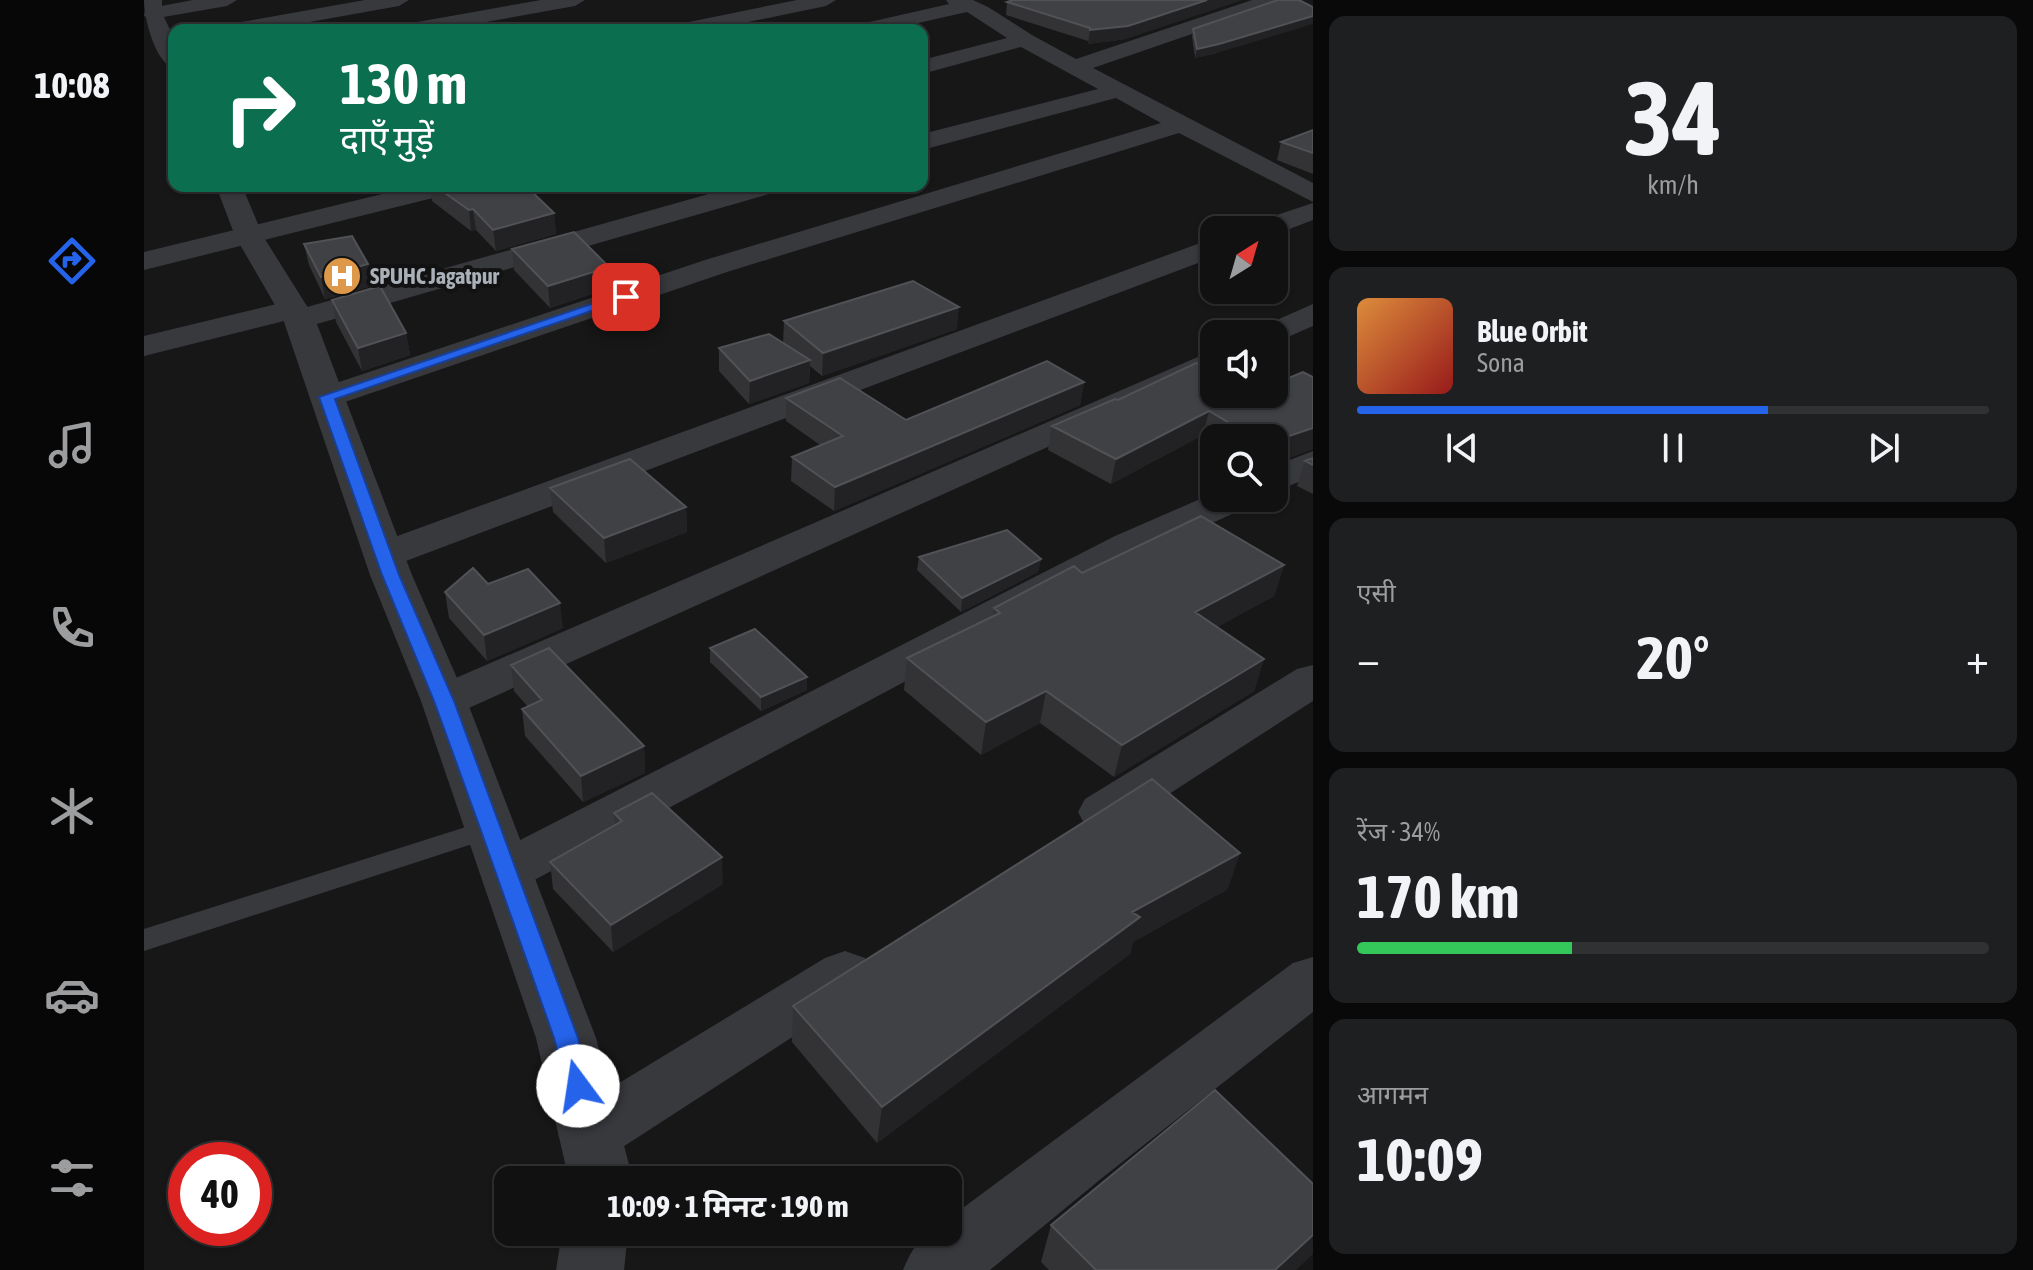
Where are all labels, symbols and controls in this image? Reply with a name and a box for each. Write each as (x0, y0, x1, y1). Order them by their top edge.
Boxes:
text: 130 m (340, 52, 467, 116)
icon: right (208, 56, 312, 160)
text: 34 (1624, 58, 1722, 177)
text: 10:08 (34, 64, 110, 106)
text: दाएँ मुड़ें (340, 118, 434, 160)
text: km/h (1647, 170, 1699, 200)
north arrow (1200, 216, 1288, 304)
map controls (1200, 216, 1288, 512)
icon: directions (44, 233, 100, 289)
hospital icon: SPUHC Jagatpur (321, 255, 363, 297)
place label: SPUHC Jagatpur (370, 263, 500, 289)
pin (592, 263, 660, 331)
icon: arrive (604, 275, 648, 319)
text: Blue Orbit (1477, 314, 1588, 348)
button: sound (1200, 320, 1288, 408)
text: Sona (1477, 348, 1525, 378)
icon: music (44, 417, 100, 473)
button: search (1200, 424, 1288, 512)
icon: previous (1440, 426, 1484, 470)
icon: pause (1651, 426, 1695, 470)
icon: next (1862, 426, 1906, 470)
text: एसी (1357, 578, 1396, 608)
icon: phone (44, 600, 100, 656)
text: 20° (1637, 623, 1709, 692)
text: − (1357, 633, 1380, 683)
text: + (1966, 633, 1989, 683)
icon: climate (44, 783, 100, 839)
text: रेंज · 34% (1357, 817, 1440, 847)
text: 170 km (1357, 862, 1519, 931)
icon: car (44, 967, 100, 1023)
position arrow (536, 1044, 620, 1128)
text: आगमन (1357, 1080, 1428, 1110)
text: 10:09 (1357, 1125, 1483, 1194)
speed limit sign: 40 (168, 1142, 272, 1246)
icon: filters (44, 1150, 100, 1206)
text: 10:09 · 1 मिनट · 190 m (607, 1189, 849, 1223)

